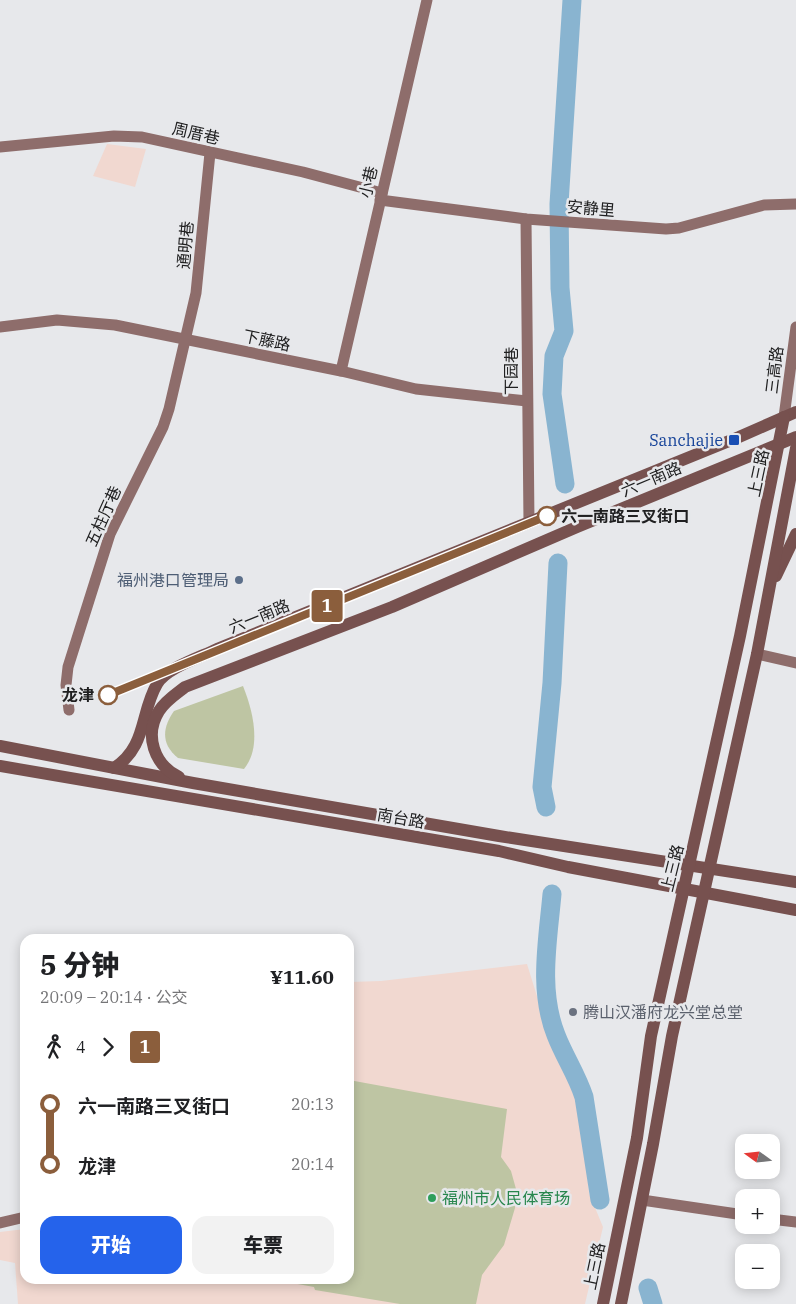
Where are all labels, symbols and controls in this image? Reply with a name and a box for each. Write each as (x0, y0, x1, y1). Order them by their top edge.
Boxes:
street label: 周厝巷 (170, 118, 222, 148)
street label: 小巷 (355, 164, 381, 200)
street label: 安静里 (566, 196, 616, 220)
street label: 通明巷 (173, 220, 197, 270)
street label: 下藤路 (241, 325, 293, 355)
street label: 三高路 (761, 345, 787, 395)
street label: 下园巷 (501, 347, 521, 395)
place label: Sanchajie (649, 430, 723, 450)
marker: Sanchajie (727, 433, 741, 447)
street label: 上三路 (743, 447, 773, 499)
street label: 六一南路 (618, 457, 684, 501)
street label: 五柱厅巷 (81, 483, 125, 549)
marker: 六一南路三叉街口 (537, 506, 557, 526)
place label: 六一南路三叉街口 (561, 506, 689, 526)
place label: 福州港口管理局 (117, 570, 229, 590)
marker: 福州港口管理局 (233, 574, 245, 586)
line badge: 1 (311, 590, 343, 622)
text: 1 (322, 594, 332, 617)
street label: 六一南路 (226, 595, 292, 637)
place label: 龙津 (62, 685, 94, 705)
marker: 龙津 (98, 685, 118, 705)
street label: 南台路 (376, 804, 426, 832)
street label: 上三路 (656, 842, 688, 894)
text: 5 分钟 (40, 946, 119, 983)
text: ¥11.60 (270, 965, 334, 989)
text: 20:09 – 20:14 · 公交 (40, 987, 187, 1007)
place label: 腾山汉潘府龙兴堂总堂 (583, 1002, 743, 1022)
marker: 腾山汉潘府龙兴堂总堂 (567, 1006, 579, 1018)
icon: walk (40, 1033, 68, 1061)
icon: forward (94, 1033, 122, 1061)
text: 1 (140, 1035, 150, 1058)
text: 4 (76, 1037, 86, 1057)
text: 六一南路三叉街口 (78, 1094, 230, 1118)
text: 20:13 (291, 1094, 334, 1114)
north arrow (735, 1134, 780, 1179)
map controls (735, 1134, 780, 1289)
text: 龙津 (78, 1154, 116, 1178)
text: 20:14 (291, 1154, 334, 1174)
place label: 福州市人民体育场 (442, 1188, 570, 1208)
button: + (735, 1189, 780, 1234)
marker: 福州市人民体育场 (426, 1192, 438, 1204)
button: 开始 (40, 1216, 182, 1274)
button: 车票 (192, 1216, 334, 1274)
street label: 上三路 (579, 1240, 609, 1292)
button: − (735, 1244, 780, 1289)

